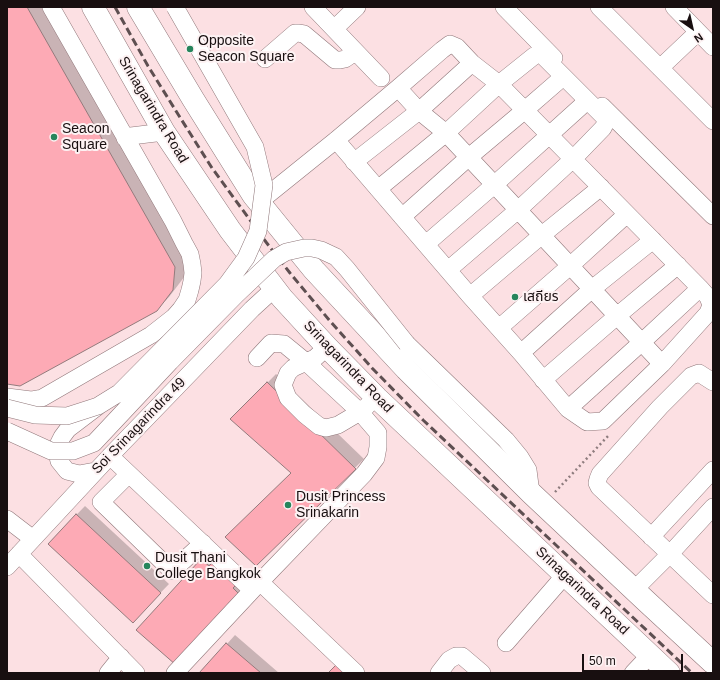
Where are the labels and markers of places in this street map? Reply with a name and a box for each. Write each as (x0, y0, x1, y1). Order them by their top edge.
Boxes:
place label: Opposite Seacon Square (198, 33, 295, 66)
marker: Opposite Seacon Square (185, 44, 195, 54)
place label: Seacon Square (62, 121, 109, 154)
marker: Seacon Square (49, 132, 59, 142)
place label: เสถียร (523, 289, 559, 305)
marker: เสถียร (510, 292, 520, 302)
place label: Dusit Princess Srinakarin (296, 489, 385, 522)
marker: Dusit Princess Srinakarin (283, 500, 293, 510)
place label: Dusit Thani College Bangkok (155, 550, 261, 582)
marker: Dusit Thani College Bangkok (142, 561, 152, 571)

